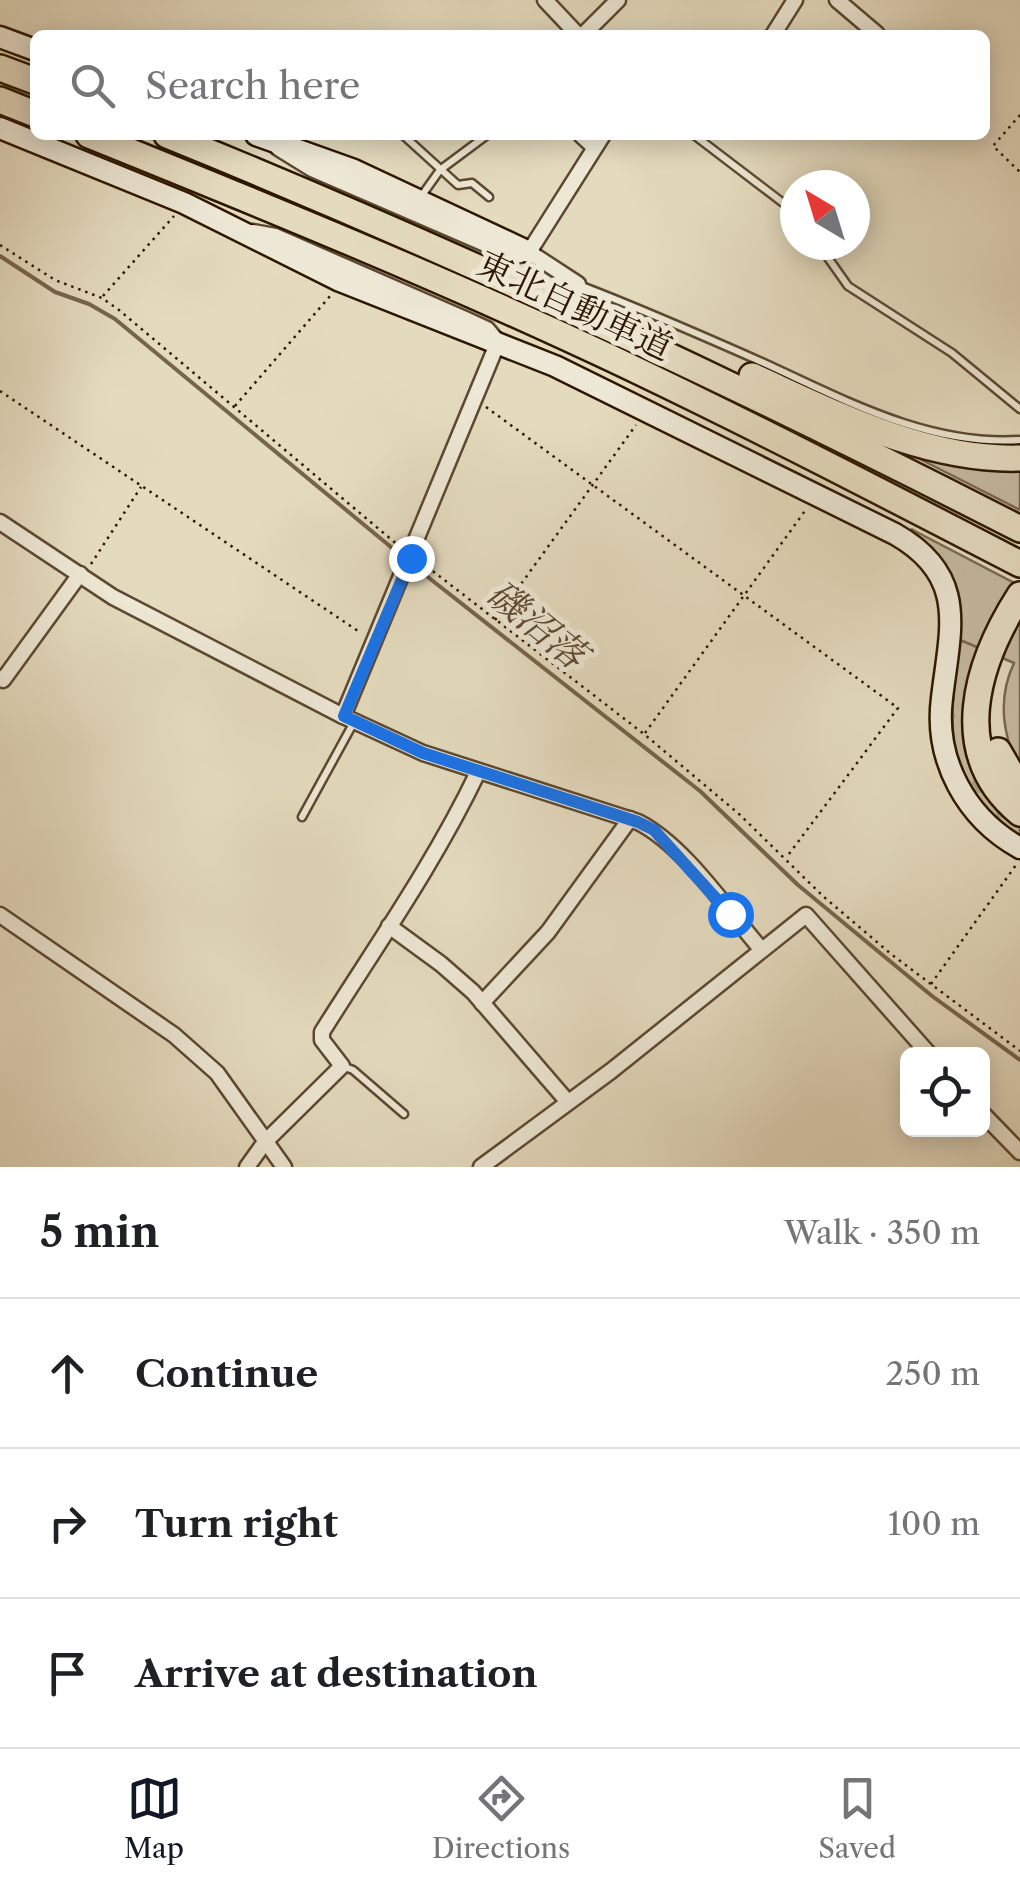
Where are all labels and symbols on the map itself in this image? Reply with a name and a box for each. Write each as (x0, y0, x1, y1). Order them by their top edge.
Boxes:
north arrow (780, 170, 870, 260)
street label: 東北自動車道 (471, 241, 679, 369)
route end (389, 536, 435, 582)
water label: 磯沼落 (478, 570, 601, 682)
route start (708, 892, 754, 938)

